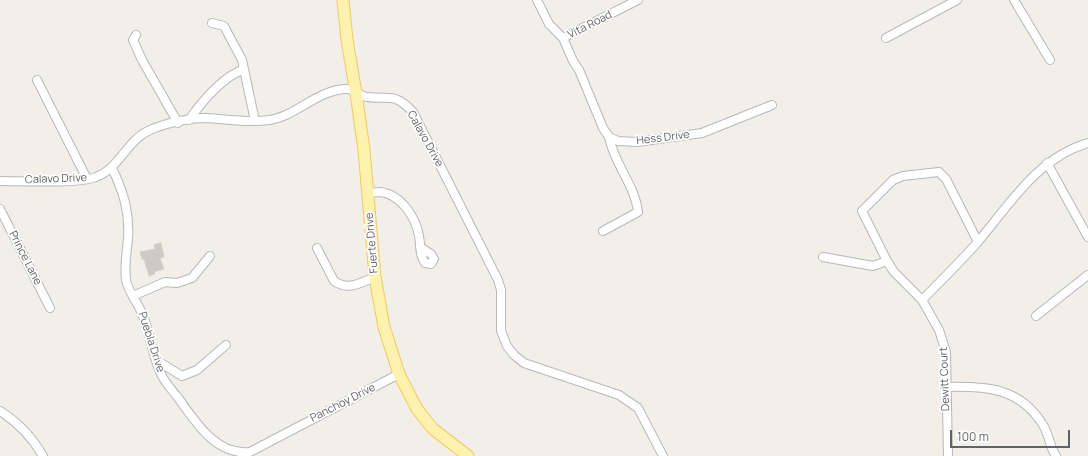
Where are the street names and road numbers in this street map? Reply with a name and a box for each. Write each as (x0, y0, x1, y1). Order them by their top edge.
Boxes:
street label: Vita Road (566, 8, 614, 42)
street label: Calavo Drive (404, 109, 446, 169)
street label: Hess Drive (636, 128, 690, 148)
street label: Calavo Drive (25, 171, 87, 187)
street label: Fuerte Drive (363, 212, 381, 274)
street label: Prince Lane (6, 229, 44, 287)
street label: Puebla Drive (135, 310, 167, 374)
street label: Dewitt Court (937, 347, 953, 411)
street label: Panchoy Drive (308, 381, 378, 425)

